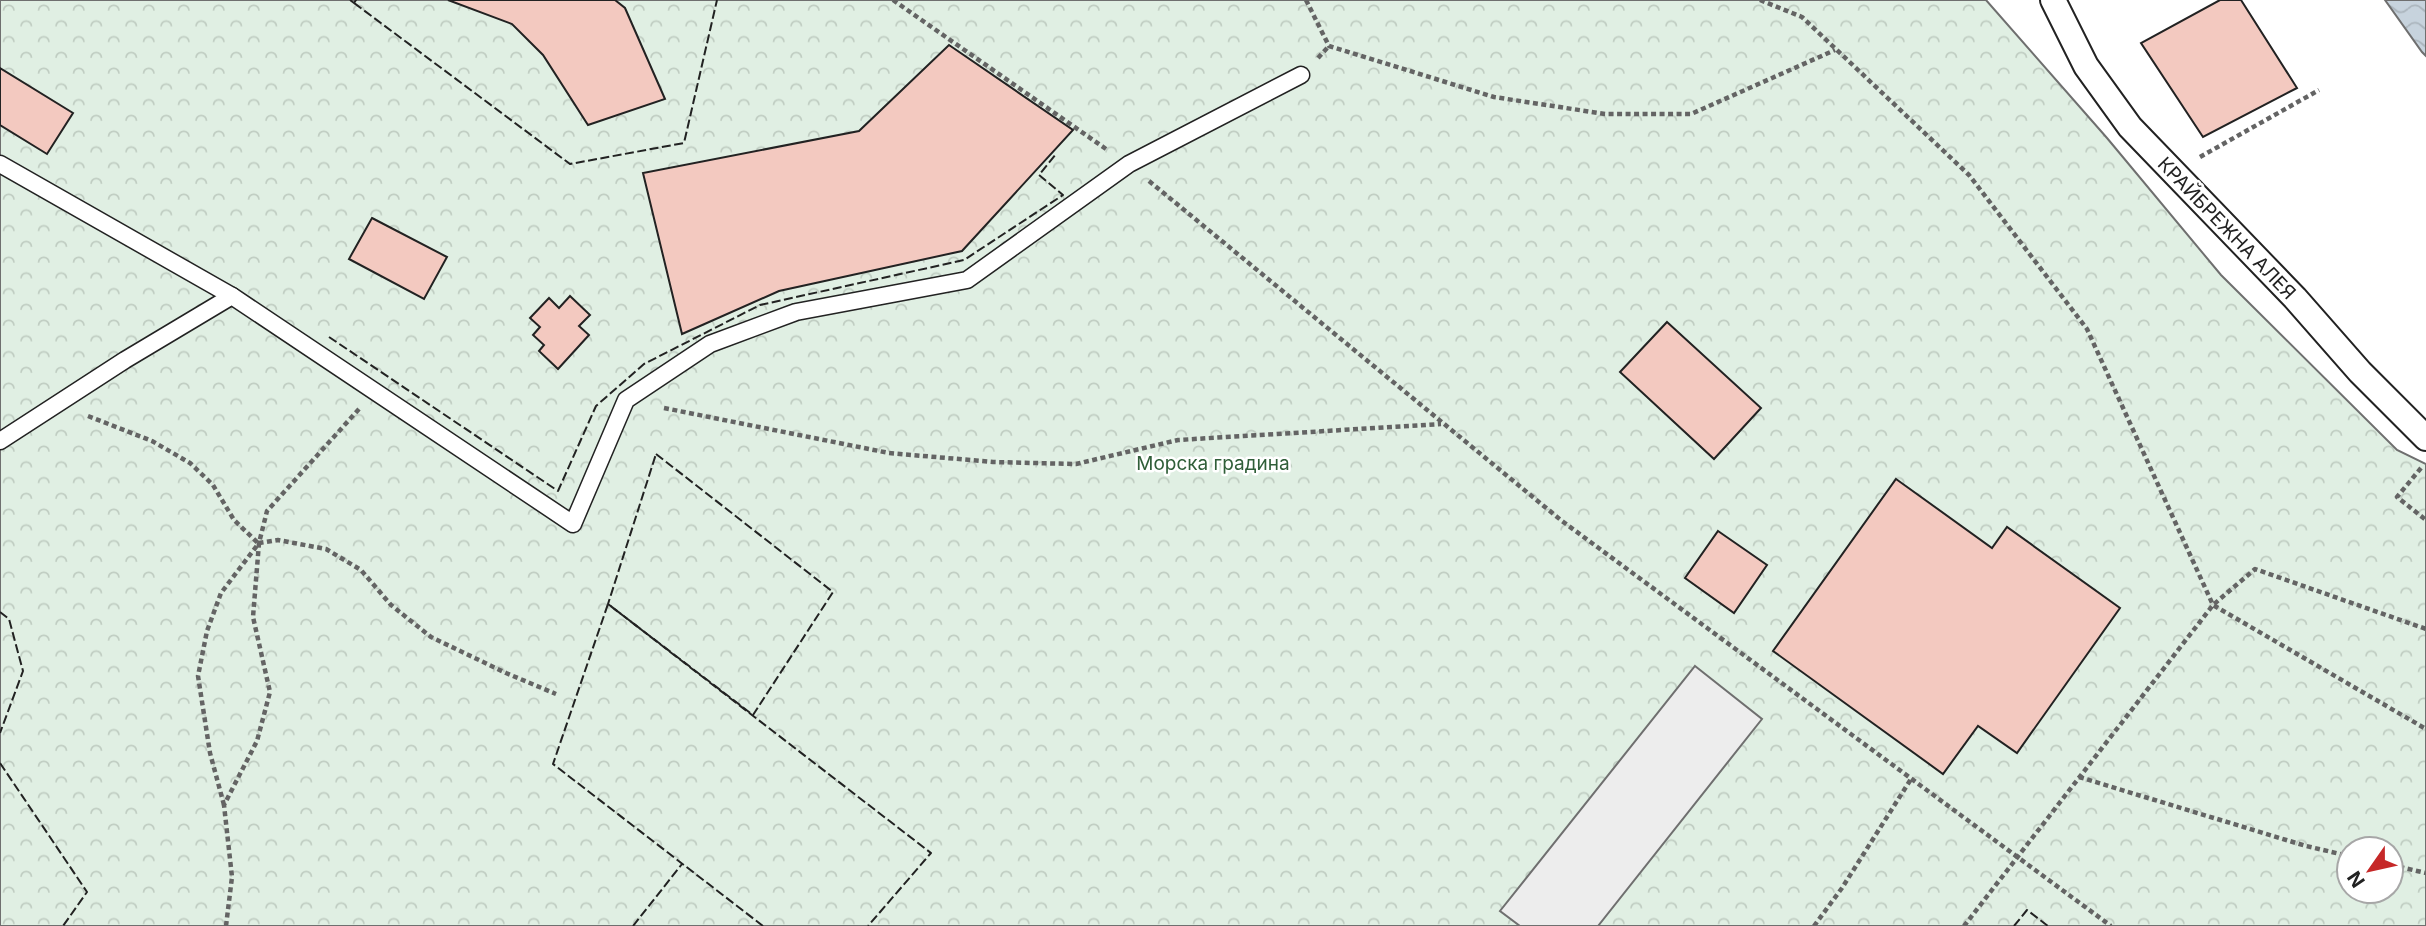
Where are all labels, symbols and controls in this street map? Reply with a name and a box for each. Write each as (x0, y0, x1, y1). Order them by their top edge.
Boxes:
street label: КРАЙБРЕЖНА АЛЕЯ (2153, 152, 2301, 304)
park label: Морска градина (1136, 452, 1290, 475)
north arrow (2335, 835, 2405, 905)
text: N (2343, 867, 2370, 892)

